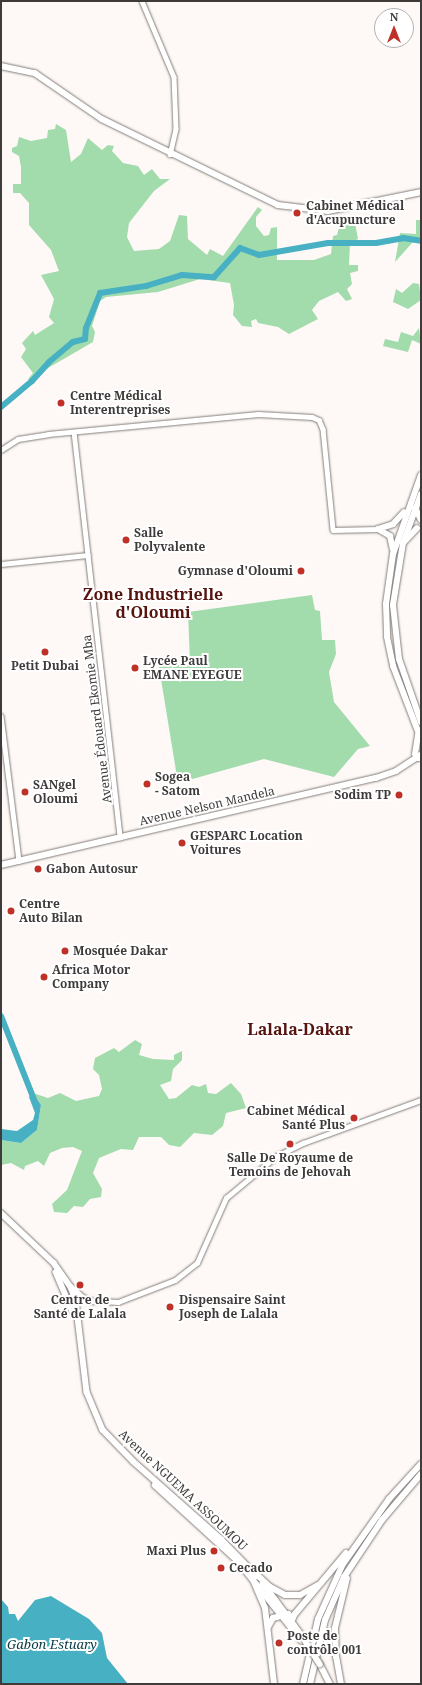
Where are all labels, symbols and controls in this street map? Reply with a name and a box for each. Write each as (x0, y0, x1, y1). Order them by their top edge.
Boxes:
north arrow (374, 8, 414, 48)
text: N (390, 9, 398, 24)
place label: Cabinet Médical d'Acupuncture (306, 199, 404, 227)
marker: Cabinet Médical d'Acupuncture (291, 207, 303, 219)
place label: Centre Médical Interentreprises (70, 389, 170, 417)
marker: Centre Médical Interentreprises (55, 397, 67, 409)
place label: Salle Polyvalente (134, 526, 205, 554)
marker: Salle Polyvalente (121, 535, 131, 545)
place label: Gymnase d'Oloumi (178, 564, 293, 578)
marker: Gymnase d'Oloumi (296, 566, 306, 576)
district label: Zone Industrielle d'Oloumi (83, 584, 223, 622)
street label: Avenue Édouard Ekomie Mba (80, 634, 114, 804)
marker: Petit Dubai (40, 647, 50, 657)
place label: Lycée Paul EMANE EYEGUE (143, 654, 241, 682)
place label: Petit Dubai (11, 659, 79, 673)
marker: Lycée Paul EMANE EYEGUE (130, 663, 140, 673)
place label: Sogea - Satom (155, 770, 200, 798)
place label: SANgel Oloumi (33, 778, 78, 806)
marker: Sogea - Satom (142, 779, 152, 789)
street label: Avenue Nelson Mandela (138, 783, 276, 829)
marker: SANgel Oloumi (20, 787, 30, 797)
place label: Sodim TP (334, 788, 391, 802)
marker: Sodim TP (394, 790, 404, 800)
place label: GESPARC Location Voitures (190, 829, 303, 857)
marker: GESPARC Location Voitures (177, 838, 187, 848)
place label: Gabon Autosur (46, 862, 138, 876)
marker: Gabon Autosur (33, 864, 43, 874)
place label: Centre Auto Bilan (19, 897, 83, 925)
marker: Centre Auto Bilan (6, 906, 16, 916)
place label: Mosquée Dakar (73, 944, 168, 958)
marker: Mosquée Dakar (60, 946, 70, 956)
place label: Africa Motor Company (52, 963, 130, 991)
marker: Africa Motor Company (39, 972, 49, 982)
district label: Lalala-Dakar (247, 1019, 353, 1039)
place label: Cabinet Médical Santé Plus (247, 1104, 345, 1132)
marker: Cabinet Médical Santé Plus (348, 1112, 360, 1124)
marker: Salle De Royaume de Temoins de Jehovah (285, 1139, 295, 1149)
place label: Salle De Royaume de Temoins de Jehovah (227, 1151, 353, 1179)
marker: Centre de Santé de Lalala (74, 1279, 86, 1291)
place label: Centre de Santé de Lalala (34, 1293, 126, 1321)
place label: Dispensaire Saint Joseph de Lalala (179, 1293, 285, 1321)
marker: Dispensaire Saint Joseph de Lalala (164, 1301, 176, 1313)
street label: Avenue NGUEMA ASSOUMOU (116, 1427, 250, 1553)
place label: Maxi Plus (147, 1544, 206, 1558)
marker: Maxi Plus (209, 1546, 219, 1556)
place label: Cecado (229, 1561, 273, 1575)
marker: Cecado (216, 1563, 226, 1573)
place label: Poste de contrôle 001 (287, 1629, 362, 1657)
water label: Gabon Estuary (7, 1636, 97, 1652)
marker: Poste de contrôle 001 (274, 1638, 284, 1648)

